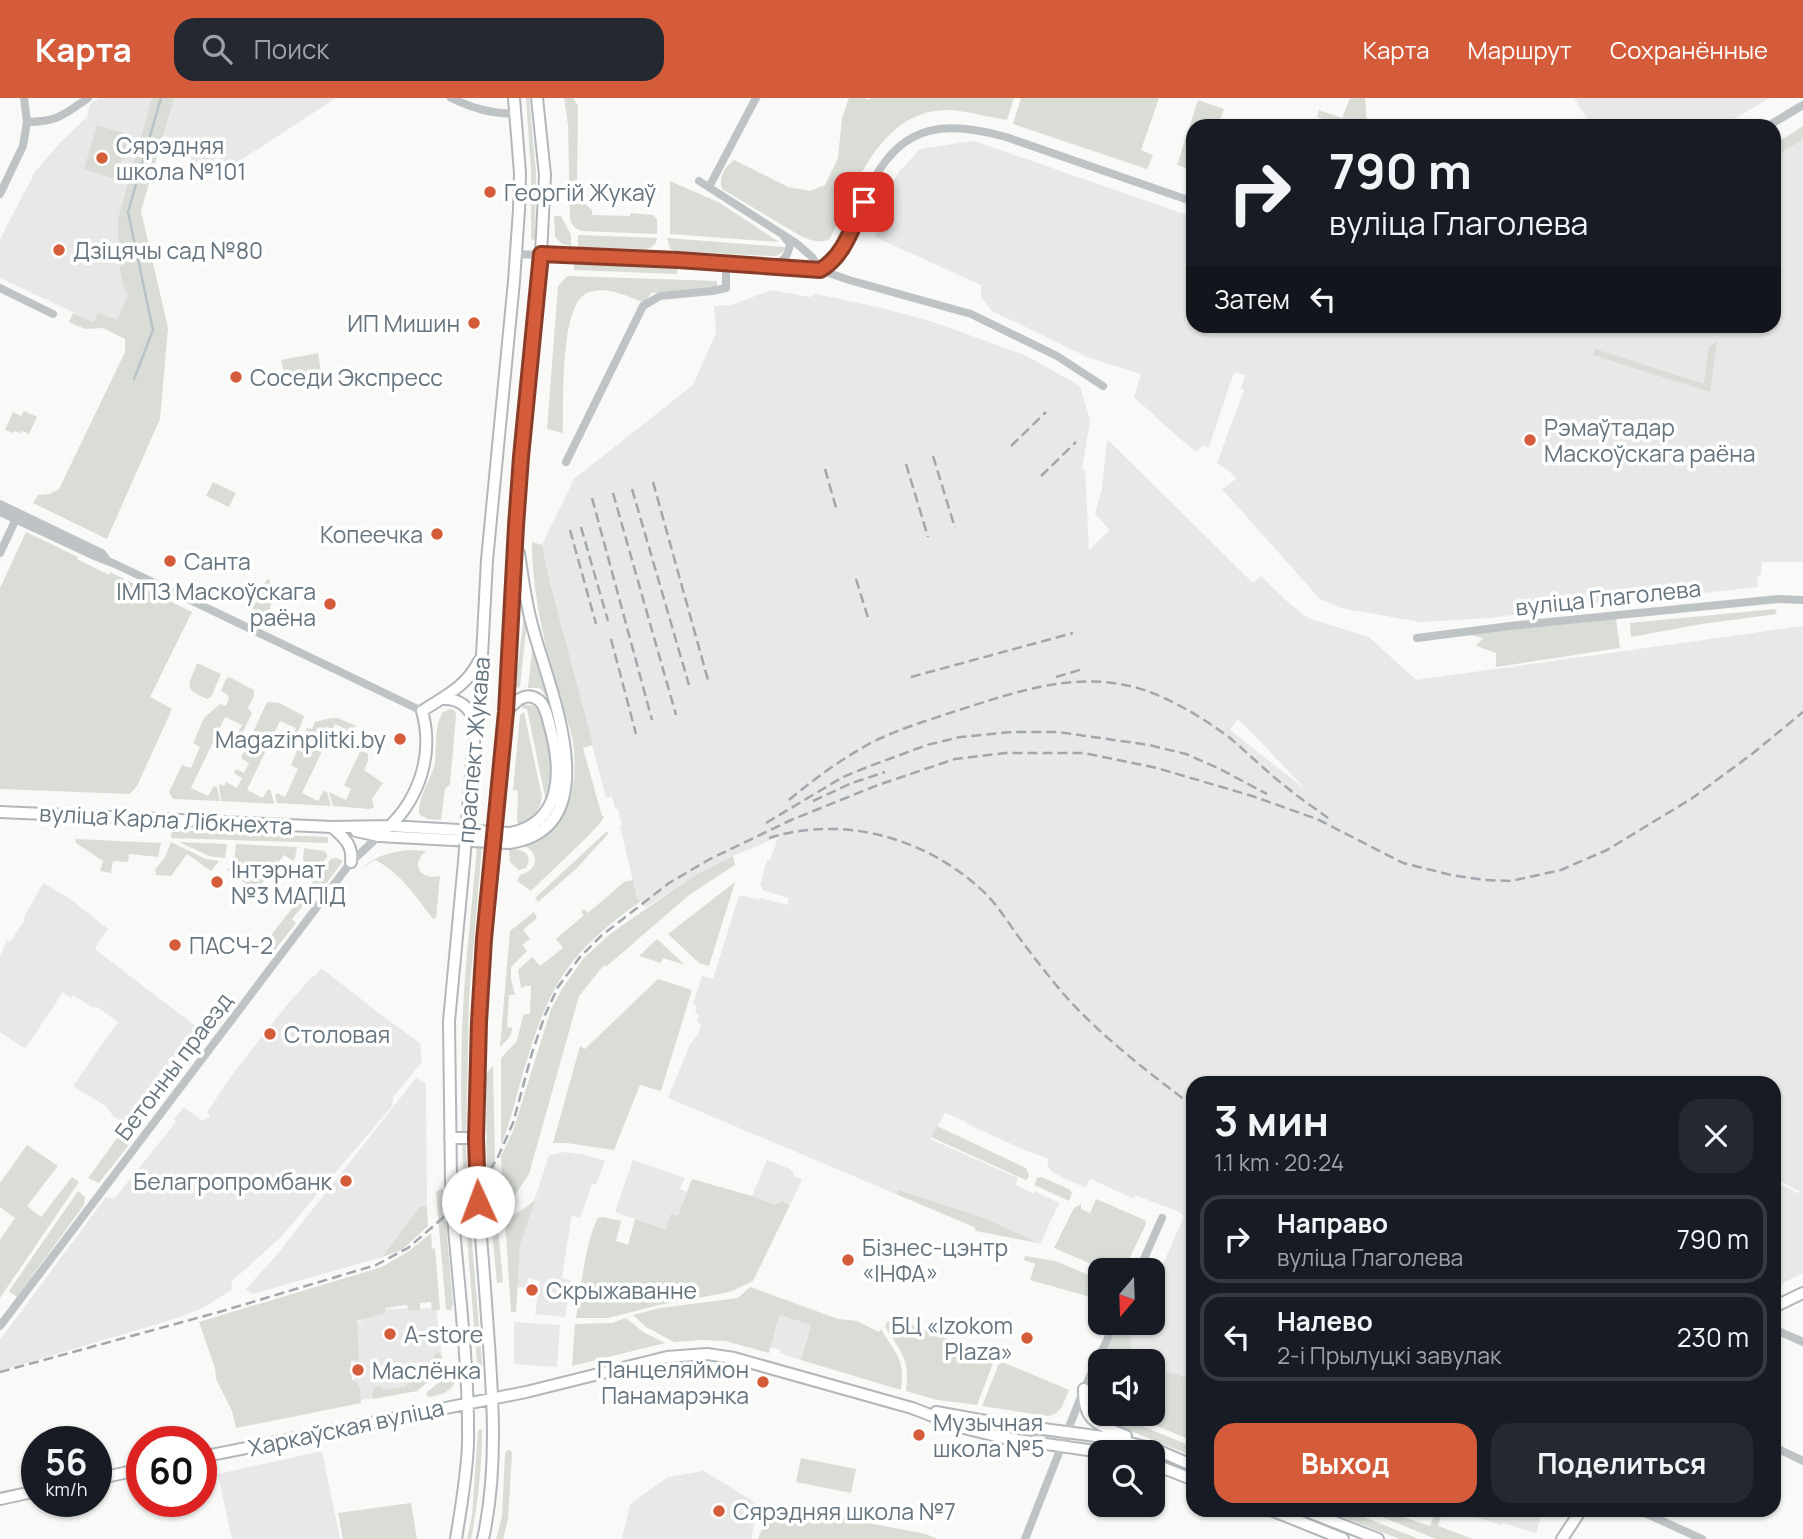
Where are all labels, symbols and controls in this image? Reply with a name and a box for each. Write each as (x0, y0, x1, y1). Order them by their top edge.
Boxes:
search box (174, 18, 664, 81)
text: Карта (35, 27, 132, 72)
icon: search (198, 30, 236, 68)
text: Поиск (254, 31, 329, 67)
text: Карта (1363, 33, 1430, 66)
text: Маршрут (1468, 33, 1572, 66)
text: Сохранённые (1610, 33, 1768, 66)
place label: Сярэдняя школа №101 (116, 129, 246, 187)
text: 790 m (1329, 137, 1472, 204)
icon: right (1214, 147, 1305, 238)
marker: Сярэдняя школа №101 (94, 150, 110, 166)
pin (834, 172, 894, 232)
place label: Георгій Жукаў (504, 176, 656, 208)
icon: arrive (845, 183, 883, 221)
marker: Георгій Жукаў (482, 184, 498, 200)
text: вуліца Глаголева (1329, 201, 1588, 245)
place label: Дзіцячы сад №80 (73, 234, 263, 266)
marker: Дзіцячы сад №80 (51, 242, 67, 258)
icon: left (1304, 280, 1342, 318)
text: Затем (1214, 281, 1290, 317)
place label: ИП Мишин (347, 307, 460, 339)
marker: ИП Мишин (466, 315, 482, 331)
place label: Соседи Экспресс (250, 361, 443, 393)
marker: Соседи Экспресс (228, 369, 244, 385)
place label: Рэмаўтадар Маскоўскага раёна (1544, 411, 1756, 469)
marker: Рэмаўтадар Маскоўскага раёна (1522, 432, 1538, 448)
place label: Копеечка (320, 518, 423, 550)
marker: Копеечка (429, 526, 445, 542)
place label: Санта (184, 545, 251, 577)
marker: Санта (162, 553, 178, 569)
street label: вуліца Глаголева (1514, 571, 1702, 623)
place label: ІМПЗ Маскоўскага раёна (116, 575, 316, 633)
marker: ІМПЗ Маскоўскага раёна (322, 596, 338, 612)
street label: праспект Жукава (449, 655, 497, 845)
place label: Magazinplitki.by (215, 723, 386, 755)
marker: Magazinplitki.by (392, 731, 408, 747)
street label: вуліца Карла Лібкнехта (38, 796, 294, 842)
place label: Інтэрнат №3 МАПІД (231, 853, 346, 911)
marker: Інтэрнат №3 МАПІД (209, 874, 225, 890)
place label: ПАСЧ-2 (189, 929, 273, 961)
marker: ПАСЧ-2 (167, 937, 183, 953)
street label: Бетонны праезд (107, 985, 239, 1146)
place label: Столовая (284, 1018, 390, 1050)
marker: Столовая (262, 1026, 278, 1042)
text: 3 мин (1214, 1091, 1329, 1149)
button: close (1679, 1099, 1753, 1173)
text: 1.1 km · 20:24 (1214, 1146, 1344, 1178)
place label: Белагропромбанк (133, 1165, 333, 1197)
position arrow (441, 1165, 515, 1239)
marker: Белагропромбанк (338, 1173, 354, 1189)
text: Направо (1277, 1205, 1388, 1241)
icon: right (1218, 1220, 1256, 1258)
text: 790 m (1677, 1221, 1749, 1257)
place label: Бізнес-цэнтр «ІНФА» (862, 1231, 1008, 1289)
text: вуліца Глаголева (1277, 1241, 1463, 1273)
marker: Бізнес-цэнтр «ІНФА» (840, 1252, 856, 1268)
north arrow (1088, 1258, 1166, 1335)
map controls (1088, 1258, 1165, 1517)
place label: Скрыжаванне (546, 1274, 697, 1306)
marker: Скрыжаванне (524, 1282, 540, 1298)
text: Налево (1277, 1303, 1373, 1339)
place label: БЦ «Izokom Plaza» (891, 1309, 1013, 1367)
place label: А-store (404, 1318, 483, 1350)
icon: left (1218, 1318, 1256, 1356)
text: 230 m (1677, 1319, 1749, 1355)
marker: А-store (382, 1326, 398, 1342)
marker: БЦ «Izokom Plaza» (1019, 1330, 1035, 1346)
text: 2-і Прылуцкі завулак (1277, 1339, 1501, 1371)
button: sound (1088, 1349, 1165, 1426)
place label: Панцеляймон Панамарэнка (597, 1353, 749, 1411)
place label: Маслёнка (372, 1354, 481, 1386)
marker: Маслёнка (350, 1362, 366, 1378)
marker: Панцеляймон Панамарэнка (755, 1374, 771, 1390)
street label: Харкаўская вуліца (245, 1391, 447, 1463)
place label: Музычная школа №5 (933, 1406, 1045, 1464)
button: Выход (1214, 1423, 1477, 1503)
button: Поделиться (1491, 1423, 1753, 1503)
speed limit sign: 60 (126, 1426, 217, 1517)
marker: Музычная школа №5 (911, 1427, 927, 1443)
text: 56 (45, 1438, 88, 1486)
button: search (1088, 1440, 1165, 1517)
text: km/h (46, 1477, 87, 1501)
place label: Сярэдняя школа №7 (733, 1495, 956, 1527)
marker: Сярэдняя школа №7 (711, 1503, 727, 1519)

